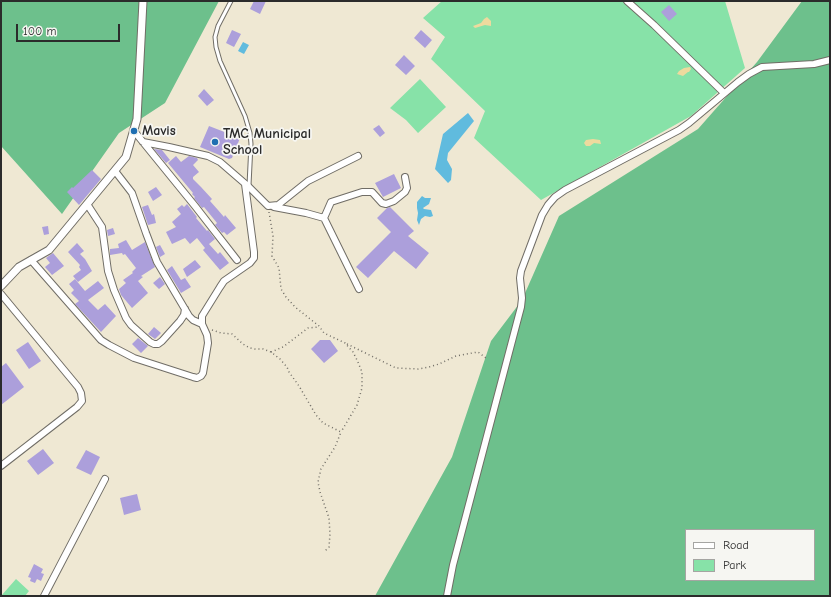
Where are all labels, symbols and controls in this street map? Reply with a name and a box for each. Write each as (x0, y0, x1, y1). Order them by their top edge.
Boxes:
scale bar (18, 16, 122, 42)
text: 100 m (23, 24, 56, 38)
place label: Mavis (142, 123, 176, 139)
marker: Mavis (129, 126, 139, 136)
place label: TMC Municipal School (223, 126, 311, 158)
marker: TMC Municipal School (210, 137, 220, 147)
legend (685, 529, 815, 581)
text: Road (723, 538, 749, 552)
text: Park (723, 558, 746, 572)

